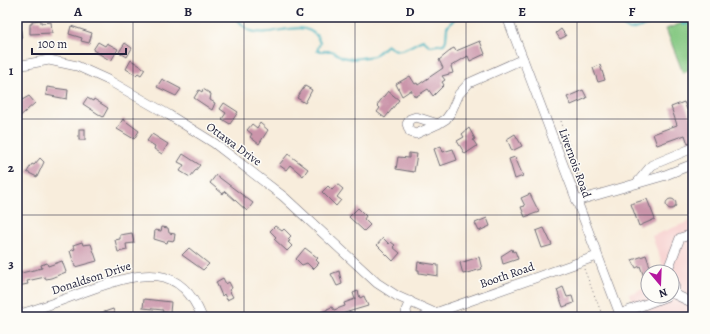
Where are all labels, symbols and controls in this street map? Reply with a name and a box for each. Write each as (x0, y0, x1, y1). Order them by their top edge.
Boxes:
text: A (73, 3, 83, 20)
text: B (184, 3, 192, 20)
text: C (296, 3, 304, 20)
text: D (405, 3, 415, 20)
text: E (518, 3, 526, 20)
text: F (629, 3, 636, 20)
scale bar (32, 30, 126, 56)
text: 100 m (38, 36, 67, 52)
text: 1 (9, 62, 14, 79)
street label: Ottawa Drive (203, 118, 265, 170)
street label: Livernois Road (555, 126, 595, 200)
text: 2 (8, 159, 15, 176)
text: 3 (8, 255, 14, 272)
street label: Donaldson Drive (49, 258, 133, 298)
street label: Booth Road (478, 258, 537, 292)
north arrow (640, 264, 680, 304)
text: N (657, 285, 669, 301)

